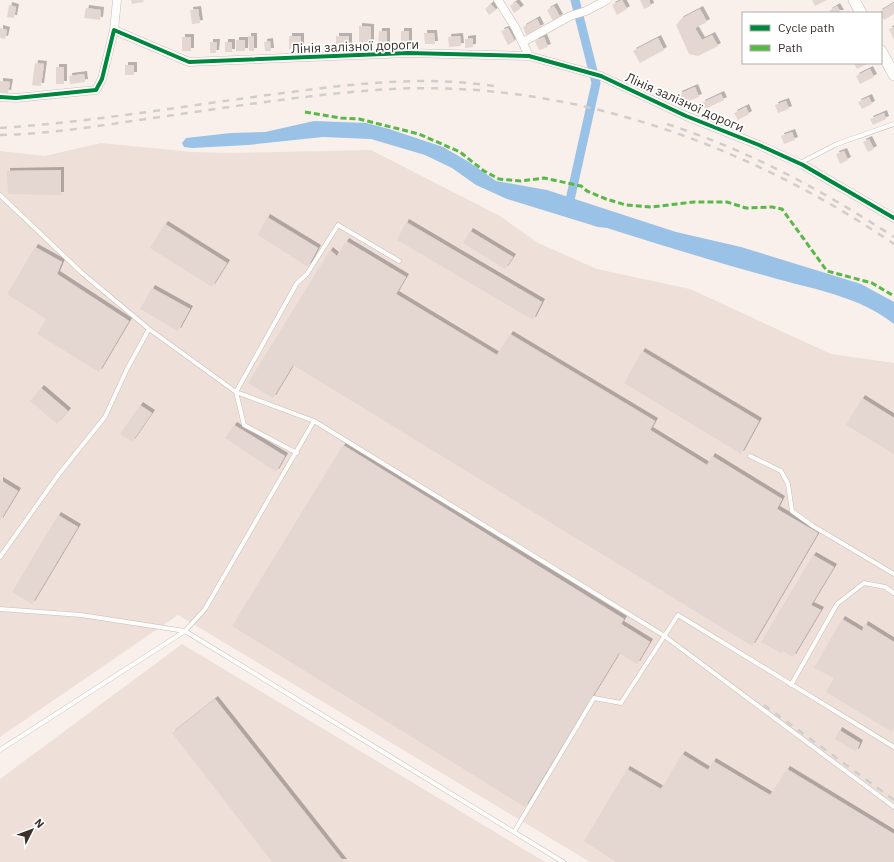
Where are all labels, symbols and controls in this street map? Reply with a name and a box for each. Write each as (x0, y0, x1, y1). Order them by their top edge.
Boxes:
legend (742, 12, 882, 64)
text: Cycle path (778, 20, 835, 35)
street label: Лінія залізної дороги (291, 36, 419, 57)
text: Path (778, 40, 803, 55)
street label: Лінія залізної дороги (623, 69, 747, 136)
north arrow (12, 810, 52, 850)
text: N (32, 816, 47, 831)

